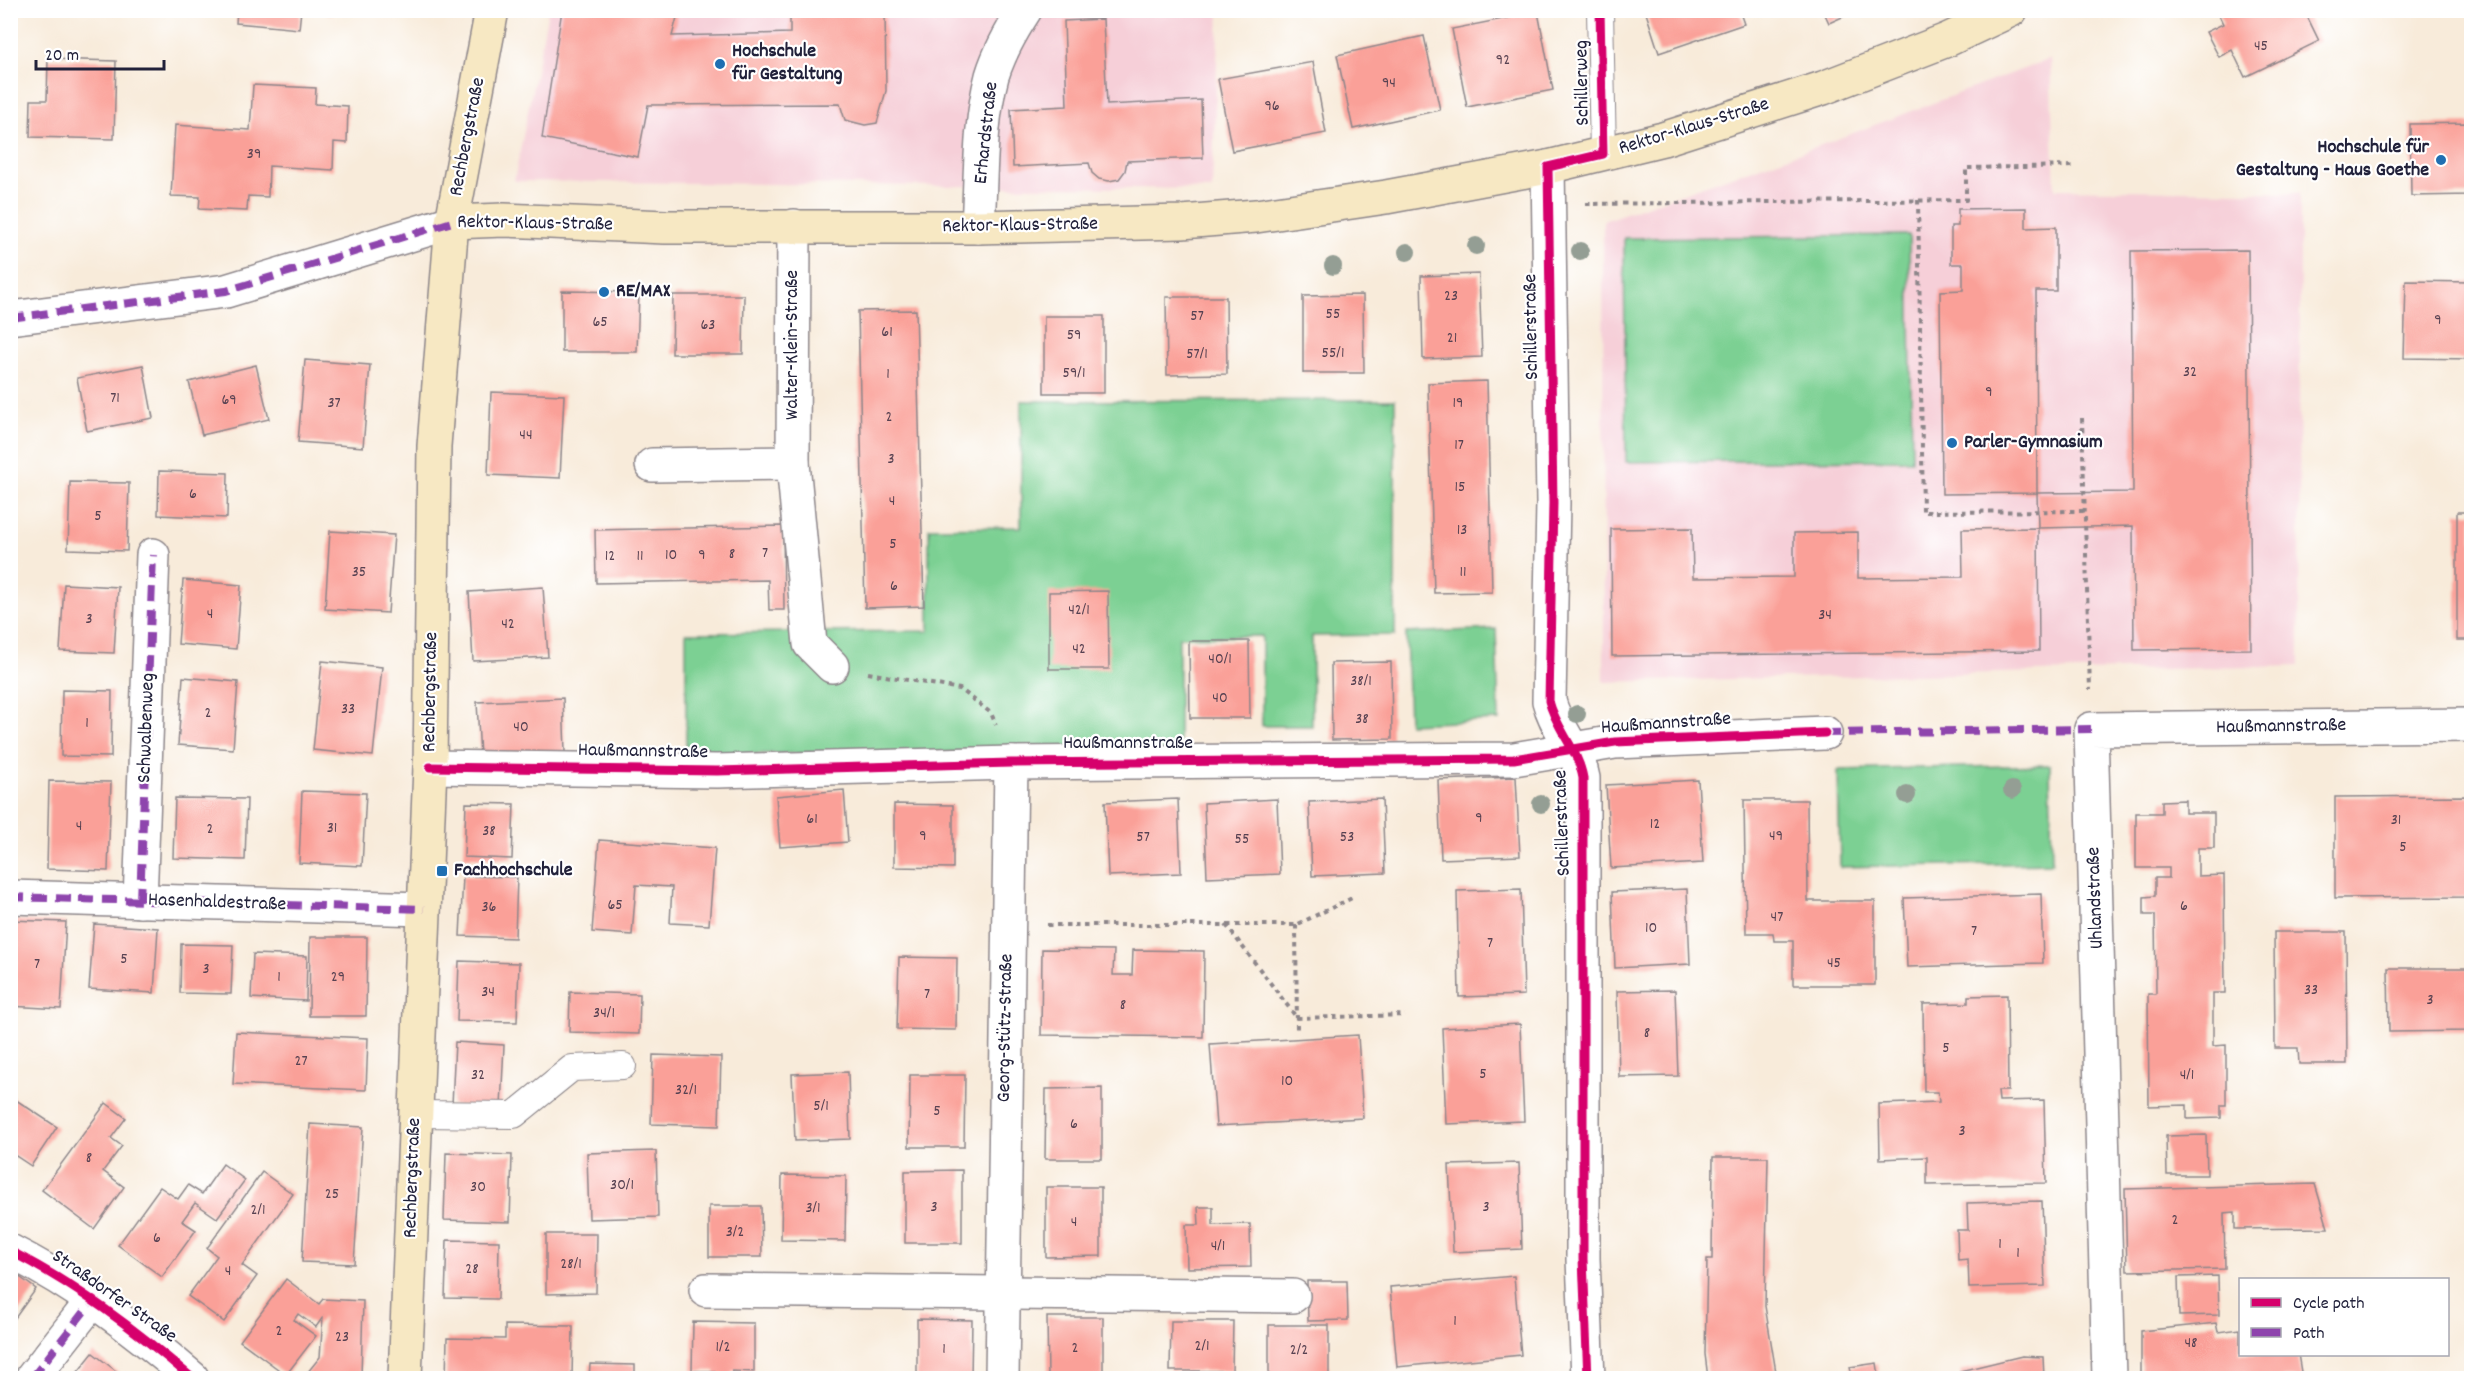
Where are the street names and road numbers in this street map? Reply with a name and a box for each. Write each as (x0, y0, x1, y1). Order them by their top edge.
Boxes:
street label: Schillerweg (1568, 40, 1598, 126)
street label: Rechbergstraße (443, 75, 493, 199)
street label: Erhardstraße (968, 80, 1006, 186)
street label: Rektor-Klaus-Straße (1615, 91, 1773, 163)
street label: Rektor-Klaus-Straße (457, 209, 613, 239)
street label: Rektor-Klaus-Straße (942, 211, 1098, 241)
street label: Walter-Klein-Straße (779, 270, 807, 420)
street label: Schillerstraße (1517, 273, 1547, 380)
street label: Rechbergstraße (416, 631, 446, 752)
street label: Schwalbenweg (131, 672, 163, 784)
street label: Haußmannstraße (1600, 705, 1732, 743)
street label: Haußmannstraße (2216, 712, 2347, 742)
street label: Haußmannstraße (1063, 730, 1193, 758)
street label: Haußmannstraße (578, 737, 709, 767)
street label: Schillerstraße (1547, 769, 1579, 877)
street label: Uhlandstraße (2080, 846, 2112, 950)
street label: Hasenhaldestraße (147, 887, 287, 919)
street label: Georg-Stütz-Straße (991, 953, 1021, 1103)
street label: Rechbergstraße (397, 1117, 429, 1239)
street label: Straßdorfer Straße (46, 1243, 183, 1351)

